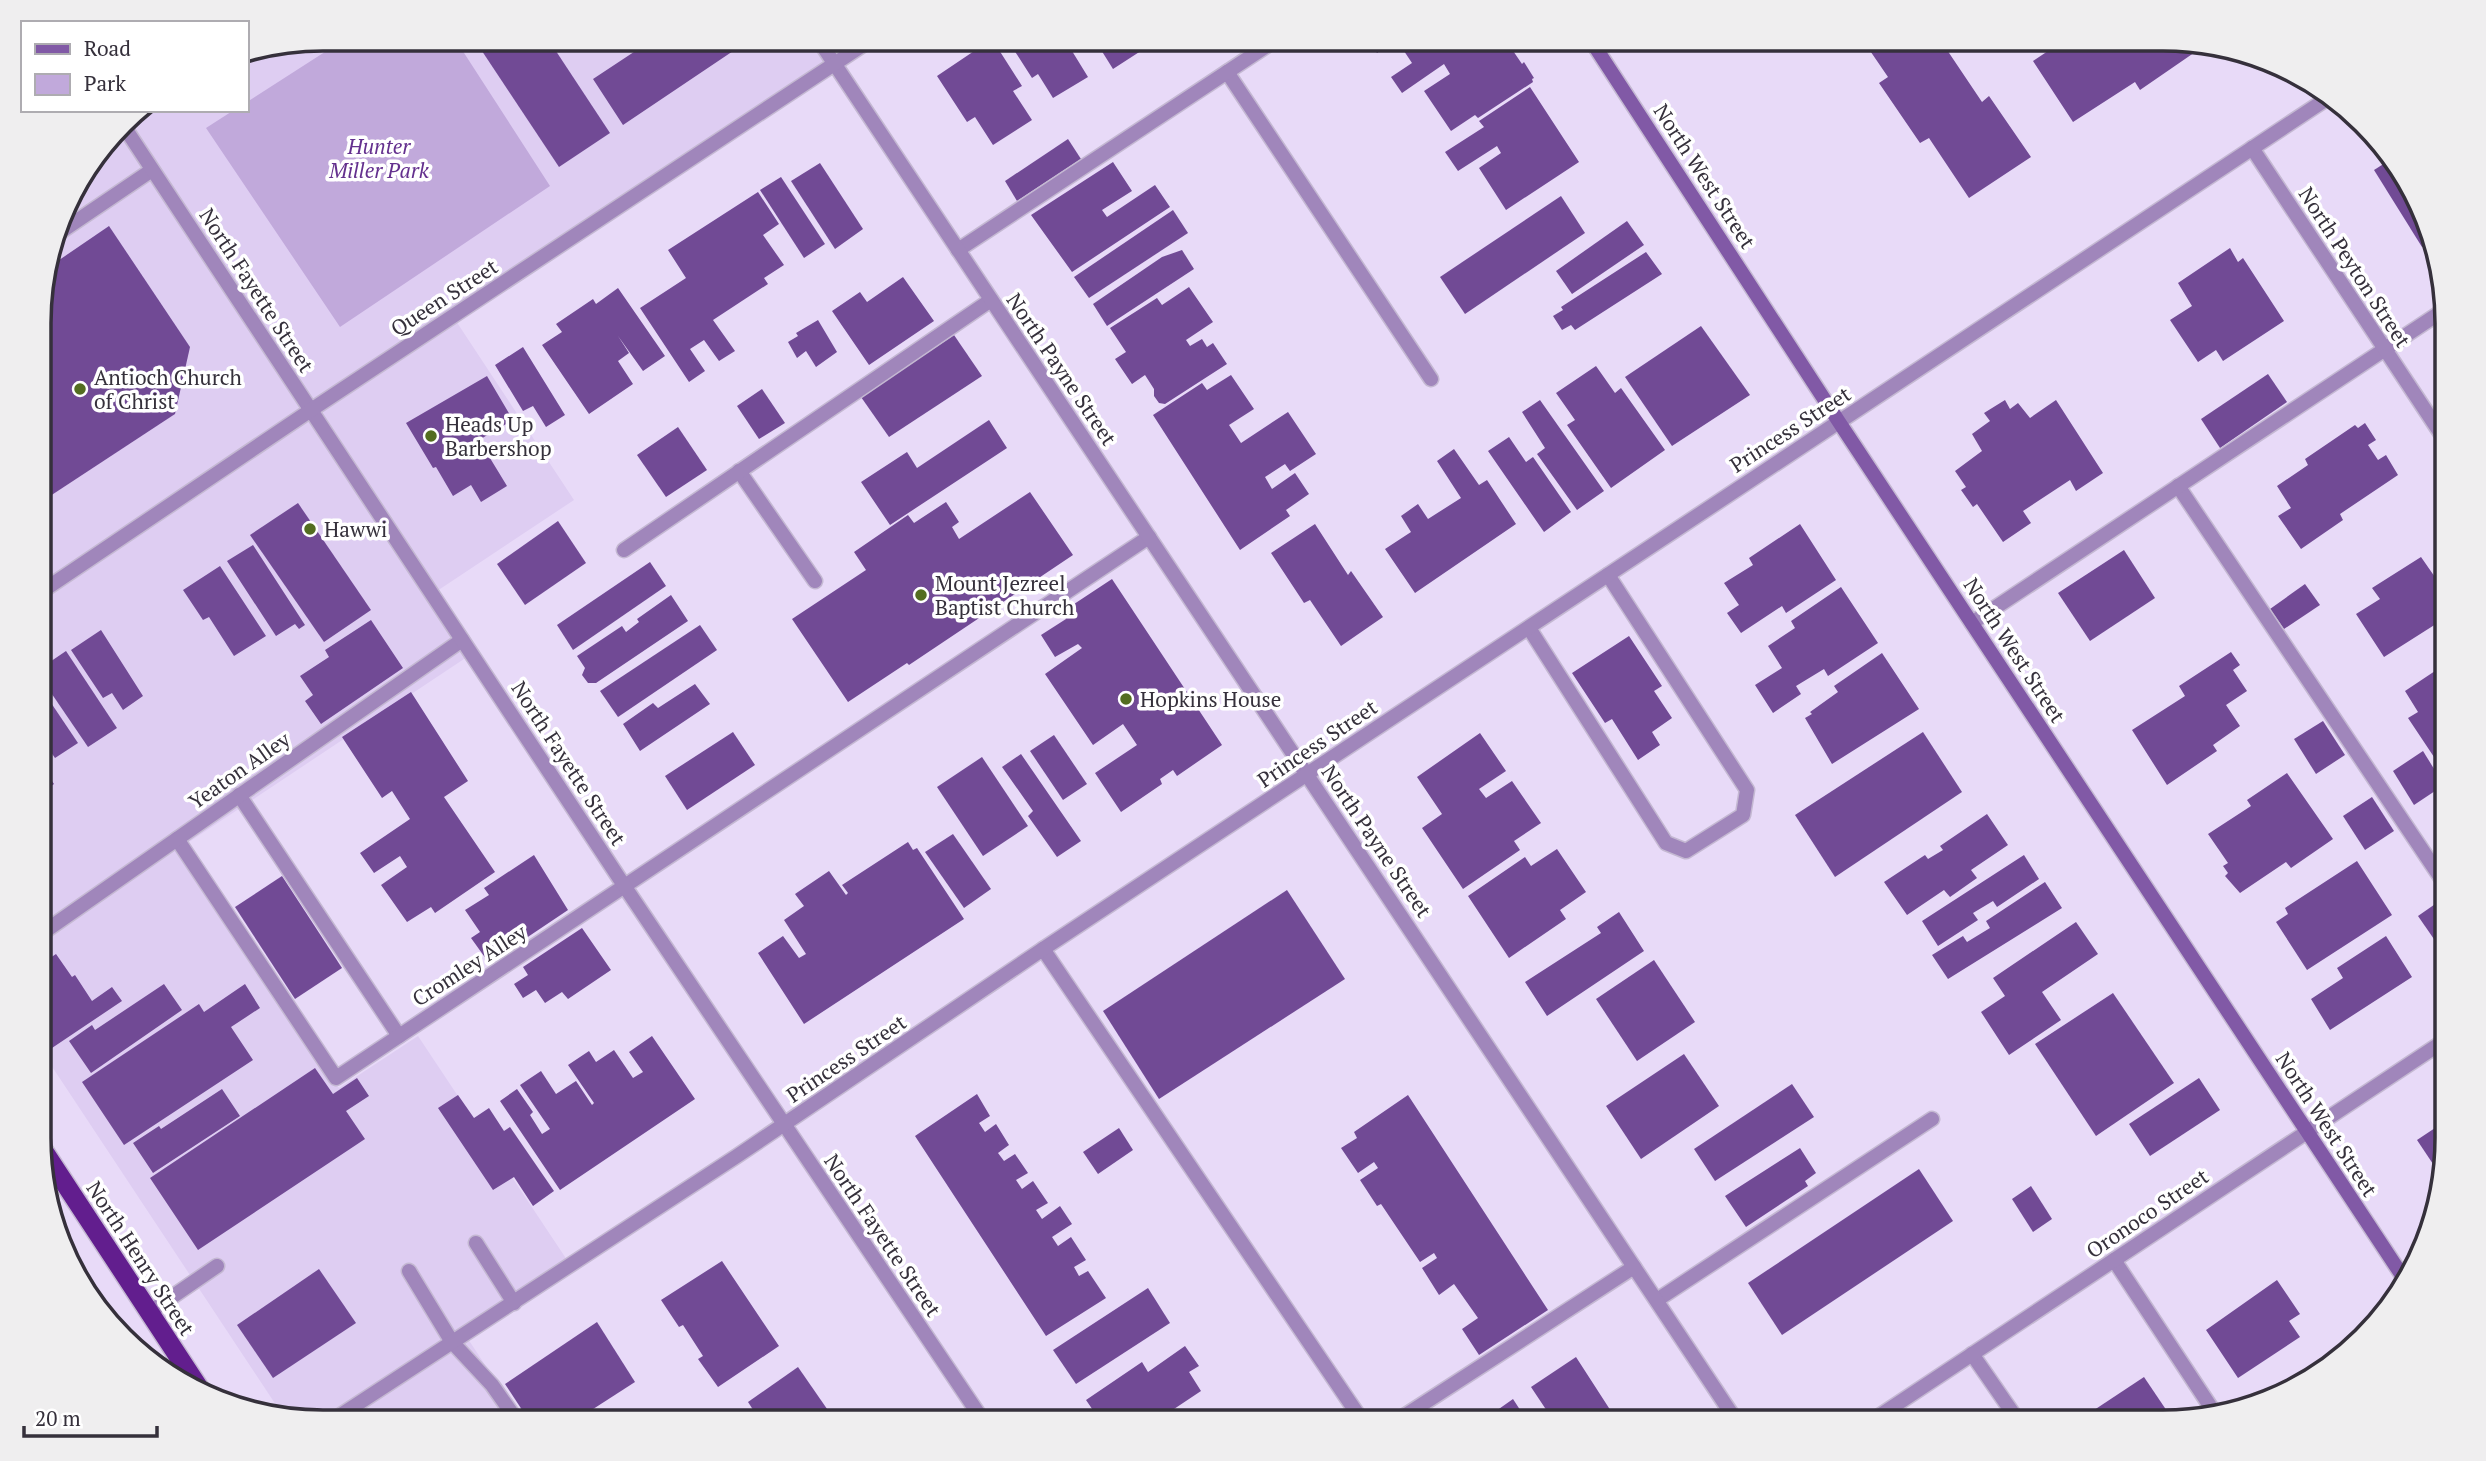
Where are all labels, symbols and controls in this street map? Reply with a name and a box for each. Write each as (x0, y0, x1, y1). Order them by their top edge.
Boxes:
legend (21, 21, 248, 112)
text: Road (84, 34, 131, 62)
text: Park (84, 69, 126, 97)
street label: North West Street (1648, 98, 1762, 254)
park label: Hunter Miller Park (328, 132, 430, 184)
street label: North Peyton Street (2293, 181, 2417, 353)
street label: North Fayette Street (193, 203, 321, 378)
street label: Queen Street (385, 252, 503, 342)
street label: North Payne Street (1001, 287, 1124, 451)
place label: Antioch Church of Christ (94, 363, 242, 415)
street label: Princess Street (1724, 379, 1856, 479)
marker: Antioch Church of Christ (72, 381, 88, 397)
place label: Heads Up Barbershop (445, 410, 552, 462)
marker: Heads Up Barbershop (423, 428, 439, 444)
place label: Hawwi (324, 515, 387, 543)
marker: Hawwi (302, 521, 318, 537)
place label: Mount Jezreel Baptist Church (935, 569, 1074, 621)
street label: North West Street (1958, 572, 2072, 728)
marker: Mount Jezreel Baptist Church (913, 587, 929, 603)
street label: North Fayette Street (505, 676, 633, 851)
place label: Hopkins House (1140, 685, 1281, 713)
marker: Hopkins House (1118, 691, 1134, 707)
street label: Princess Street (1252, 693, 1382, 793)
street label: Yeaton Alley (183, 725, 295, 815)
street label: North Payne Street (1316, 759, 1439, 923)
street label: Cromley Alley (406, 917, 532, 1012)
street label: Princess Street (781, 1008, 911, 1108)
street label: North West Street (2270, 1046, 2384, 1202)
street label: North Fayette Street (818, 1148, 948, 1322)
street label: Oronoco Street (2081, 1162, 2214, 1264)
street label: North Henry Street (81, 1175, 202, 1341)
scale bar (24, 1394, 158, 1438)
text: 20 m (35, 1404, 81, 1432)

